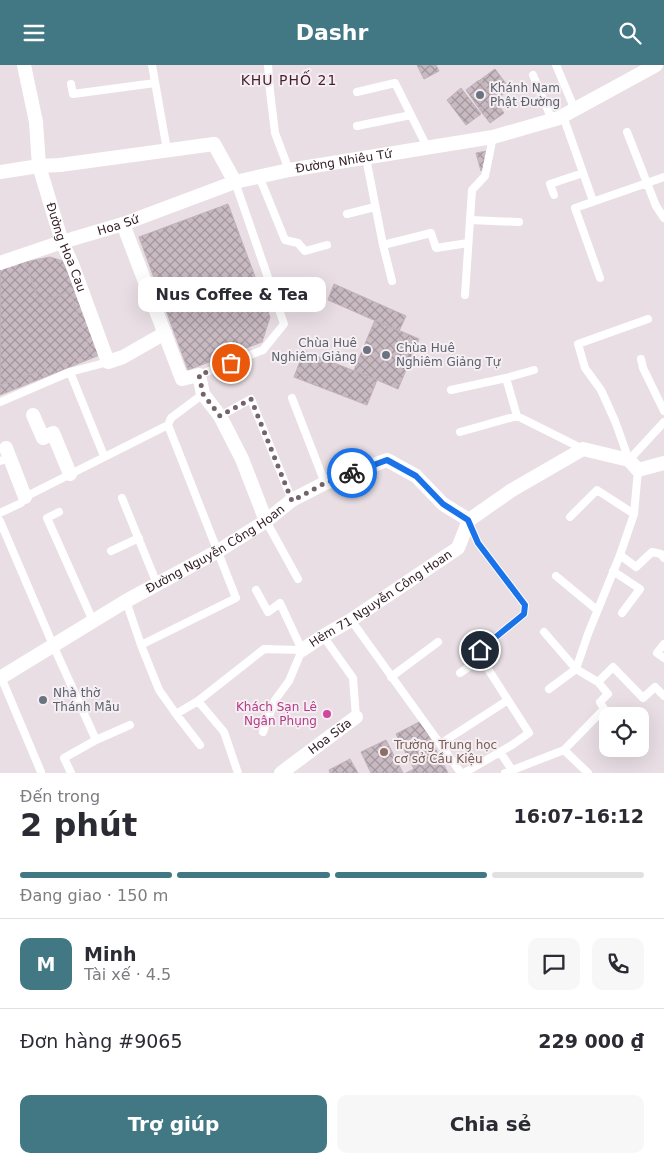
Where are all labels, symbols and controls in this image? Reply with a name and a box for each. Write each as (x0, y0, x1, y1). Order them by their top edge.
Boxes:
icon: menu (20, 19, 48, 47)
icon: search (616, 19, 644, 47)
text: Dashr (296, 20, 368, 45)
district label: KHU PHỐ 21 (241, 70, 337, 88)
place label: Khánh Nam Phật Đường (490, 81, 560, 109)
marker: Khánh Nam Phật Đường (474, 89, 486, 101)
street label: Đường Nhiêu Tứ (295, 146, 394, 176)
street label: Đường Hoa Cau (43, 201, 89, 294)
street label: Hoa Sứ (96, 211, 142, 238)
callout: Nus Coffee & Tea (137, 278, 325, 313)
text: Nus Coffee & Tea (156, 285, 308, 304)
place label: Chùa Huê Nghiêm Giảng (271, 336, 357, 364)
place label: Chùa Huê Nghiêm Giảng Tự (396, 341, 502, 369)
pin (210, 342, 252, 384)
marker: Chùa Huê Nghiêm Giảng (361, 344, 373, 356)
icon: bag (217, 349, 245, 377)
marker: Chùa Huê Nghiêm Giảng Tự (380, 349, 392, 361)
courier (327, 448, 377, 498)
icon: bike (338, 459, 366, 487)
street label: Đường Nguyễn Công Hoan (143, 502, 287, 596)
street label: Hẻm 71 Nguyễn Công Hoan (307, 547, 455, 650)
pin (459, 629, 501, 671)
icon: home (466, 636, 494, 664)
place label: Nhà thờ Thánh Mẫu (52, 686, 120, 714)
marker: Nhà thờ Thánh Mẫu (37, 694, 49, 706)
place label: Khách Sạn Lê Ngân Phụng (236, 700, 317, 728)
map controls (599, 707, 649, 757)
button: locate (599, 707, 649, 757)
marker: Khách Sạn Lê Ngân Phụng (321, 708, 333, 720)
street label: Hoa Sữa (306, 716, 354, 757)
place label: Trường Trung học cơ sở Cầu Kiệu (393, 738, 497, 766)
marker: Trường Trung học cơ sở Cầu Kiệu (378, 746, 390, 758)
text: Đến trong (20, 787, 100, 806)
text: 16:07–16:12 (514, 805, 644, 827)
text: 2 phút (20, 806, 137, 844)
text: Đang giao · 150 m (20, 886, 168, 905)
button: chat (528, 938, 580, 990)
button: phone (592, 938, 644, 990)
text: Minh (84, 943, 136, 965)
text: M (37, 953, 55, 975)
text: Tài xế · 4.5 (84, 965, 171, 984)
text: Đơn hàng #9065 (20, 1030, 183, 1052)
text: 229 000 ₫ (538, 1030, 644, 1052)
button: Trợ giúp (20, 1095, 327, 1153)
button: Chia sẻ (337, 1095, 644, 1153)

